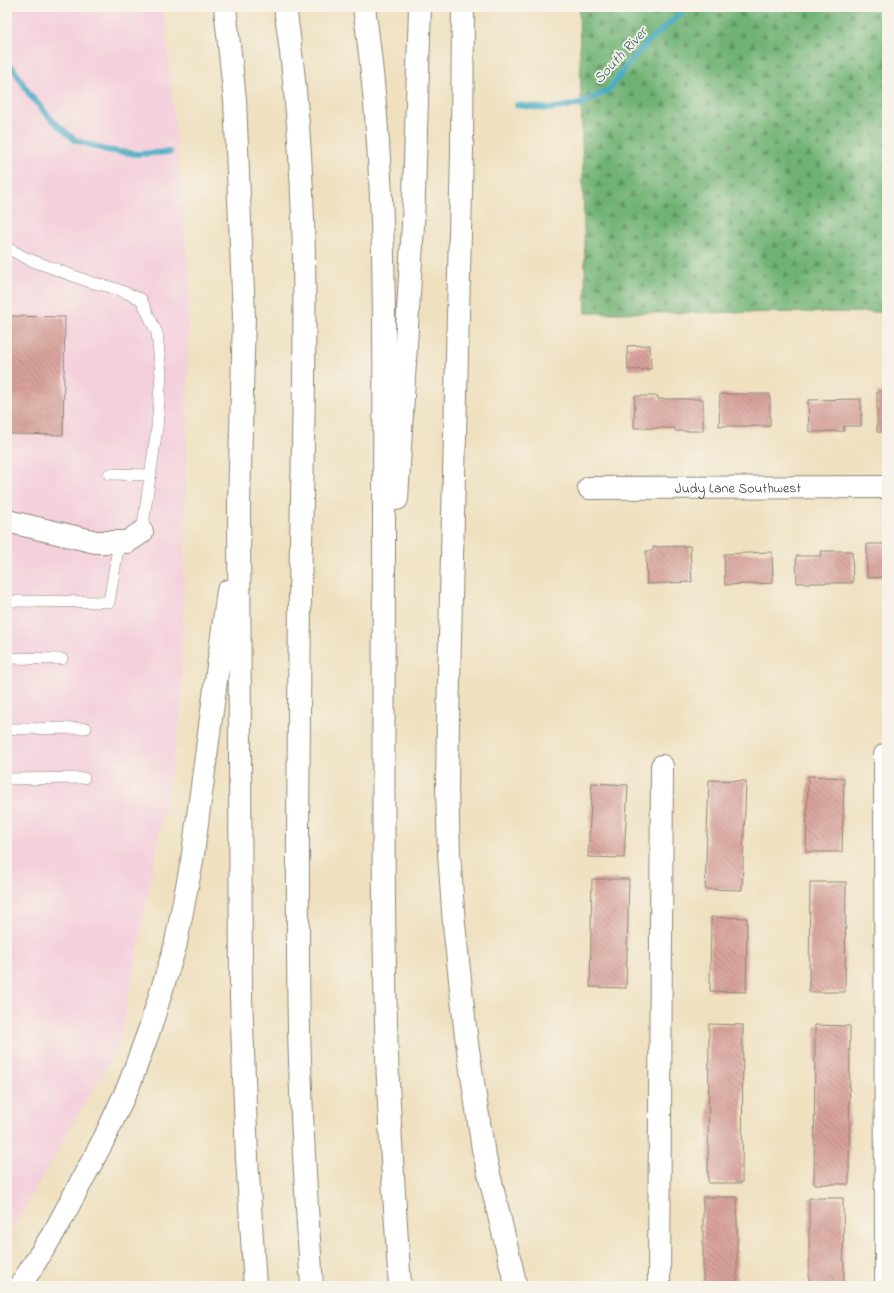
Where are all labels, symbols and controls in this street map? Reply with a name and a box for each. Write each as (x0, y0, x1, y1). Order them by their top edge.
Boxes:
water label: South River (589, 21, 654, 89)
street label: Judy Lane Southwest (675, 478, 802, 501)

